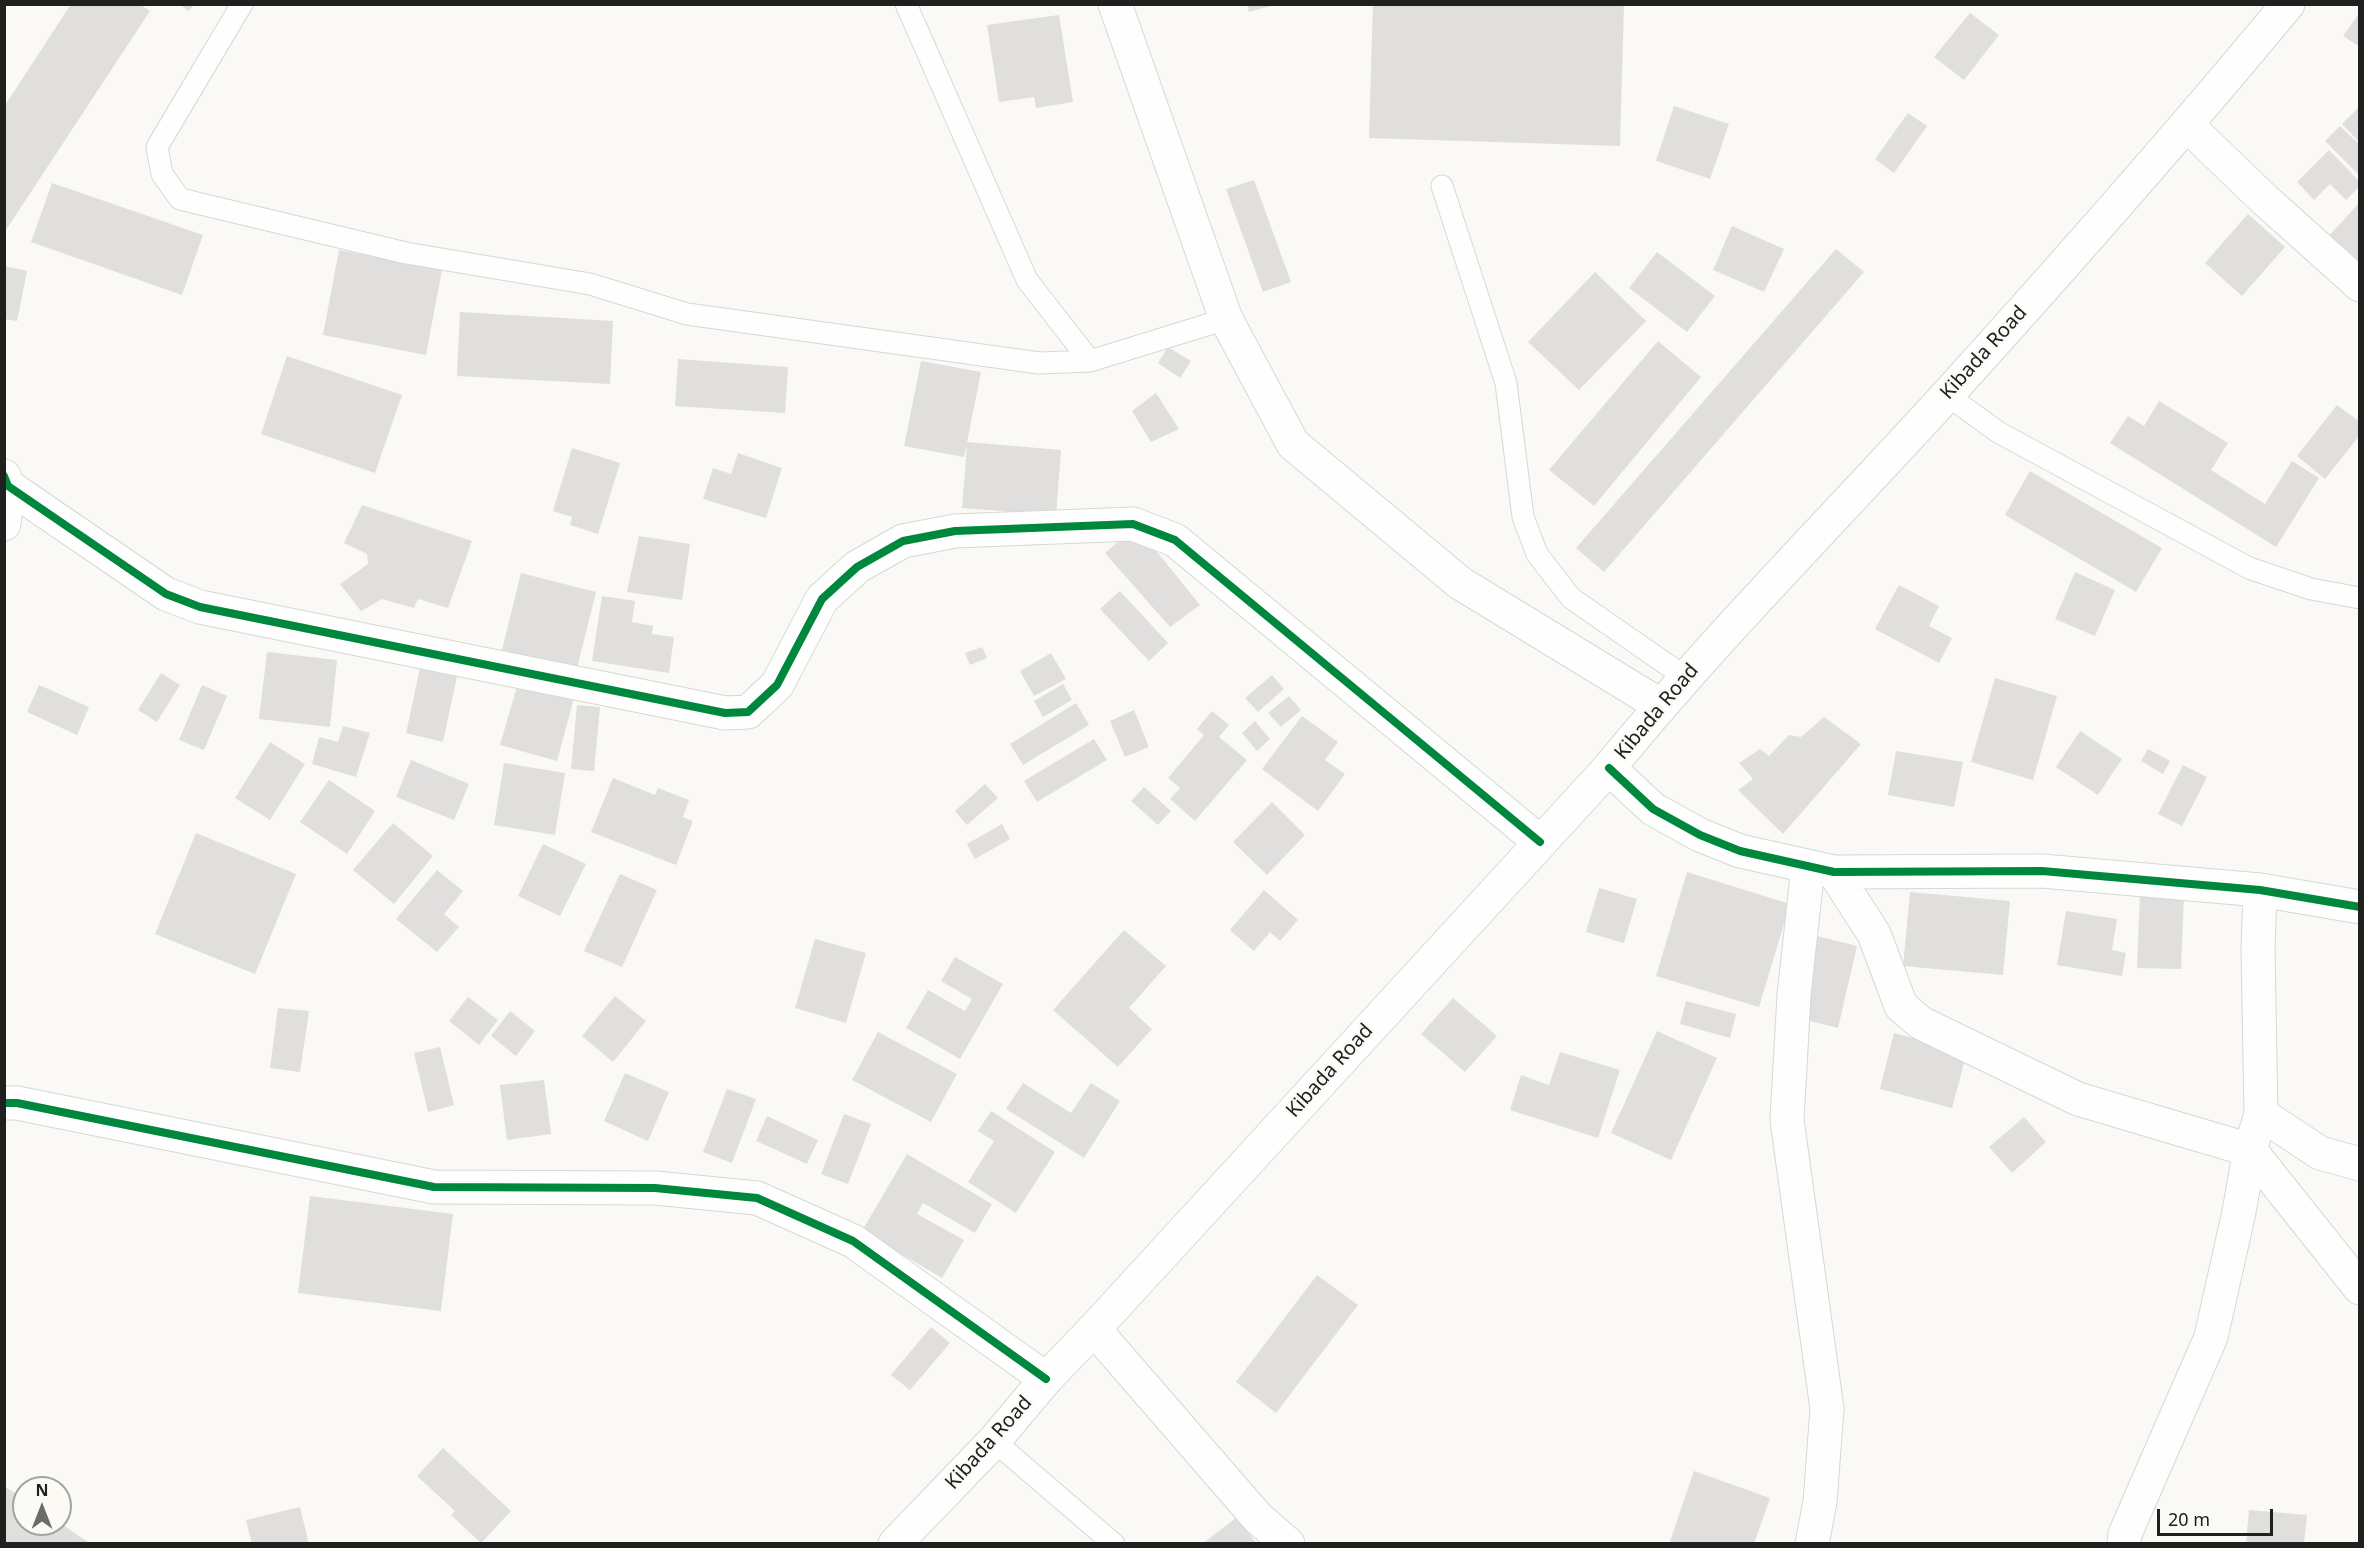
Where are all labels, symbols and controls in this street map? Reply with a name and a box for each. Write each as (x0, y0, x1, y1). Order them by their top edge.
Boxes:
street label: Kibada Road (1936, 301, 2032, 405)
street label: Kibada Road (1610, 659, 1704, 765)
street label: Kibada Road (1282, 1019, 1378, 1123)
street label: Kibada Road (941, 1391, 1037, 1495)
north arrow (12, 1476, 72, 1536)
text: N (35, 1479, 49, 1501)
scale bar (2160, 1497, 2276, 1535)
text: 20 m (2168, 1507, 2210, 1531)

